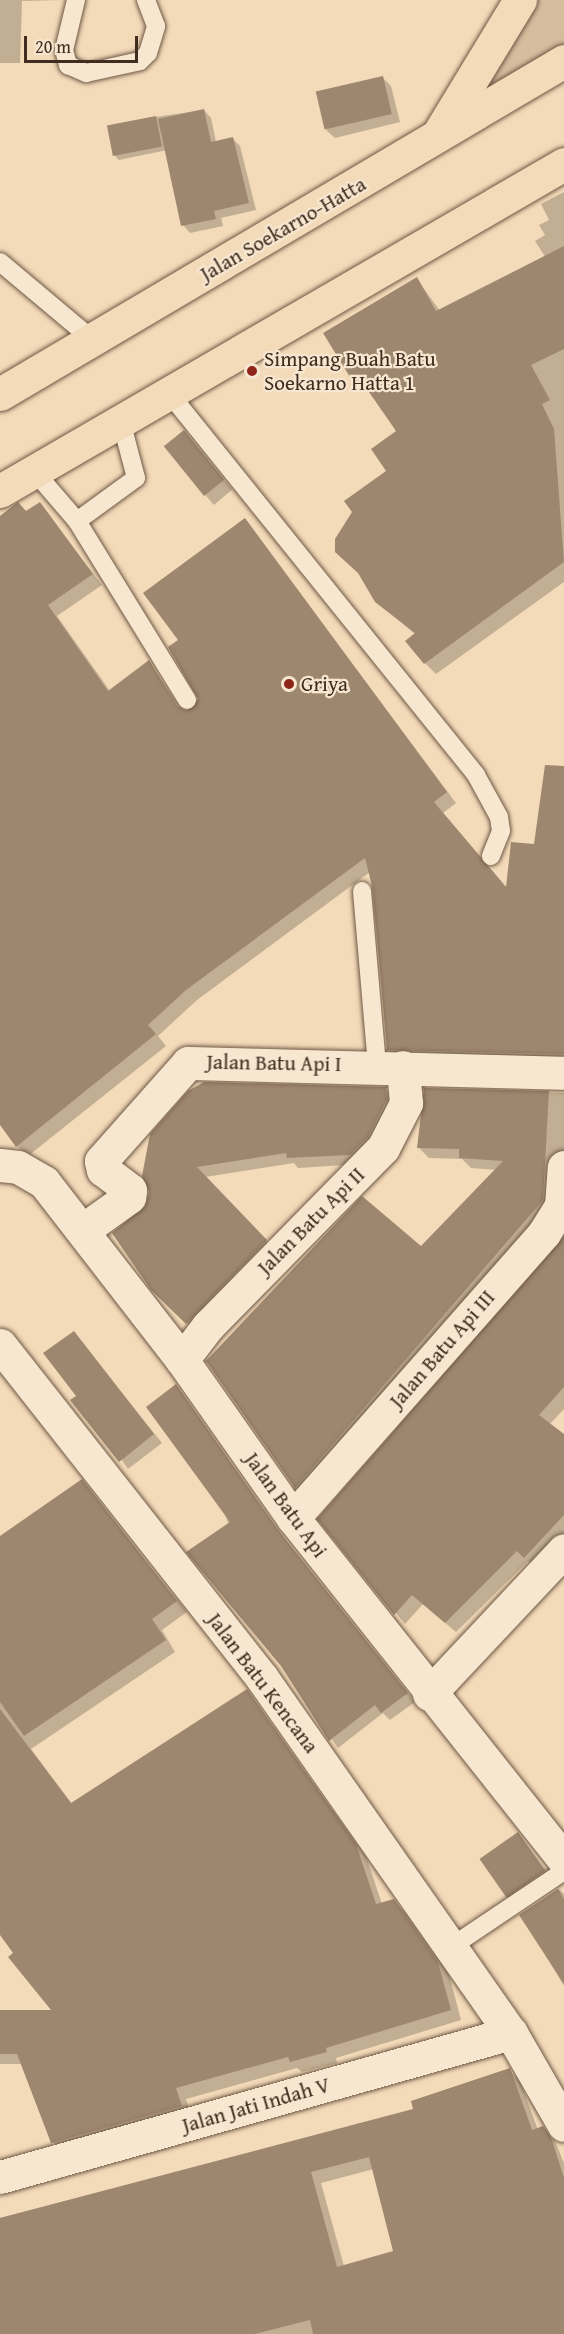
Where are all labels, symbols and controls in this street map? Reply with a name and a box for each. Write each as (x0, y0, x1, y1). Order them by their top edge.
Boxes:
scale bar (27, 24, 141, 62)
text: 20 m (35, 33, 71, 60)
street label: Jalan Soekarno-Hatta (196, 171, 370, 287)
place label: Simpang Buah Batu Soekarno Hatta 1 (264, 346, 436, 396)
marker: Simpang Buah Batu Soekarno Hatta 1 (245, 364, 259, 378)
place label: Griya (301, 671, 348, 697)
marker: Griya (282, 677, 296, 691)
street label: Jalan Batu Api I (206, 1049, 342, 1077)
street label: Jalan Batu Api II (252, 1162, 370, 1280)
street label: Jalan Batu Api III (384, 1285, 500, 1413)
street label: Jalan Batu Api (239, 1447, 333, 1563)
street label: Jalan Batu Kencana (202, 1608, 324, 1758)
street label: Jalan Jati Indah V (179, 2072, 333, 2138)

